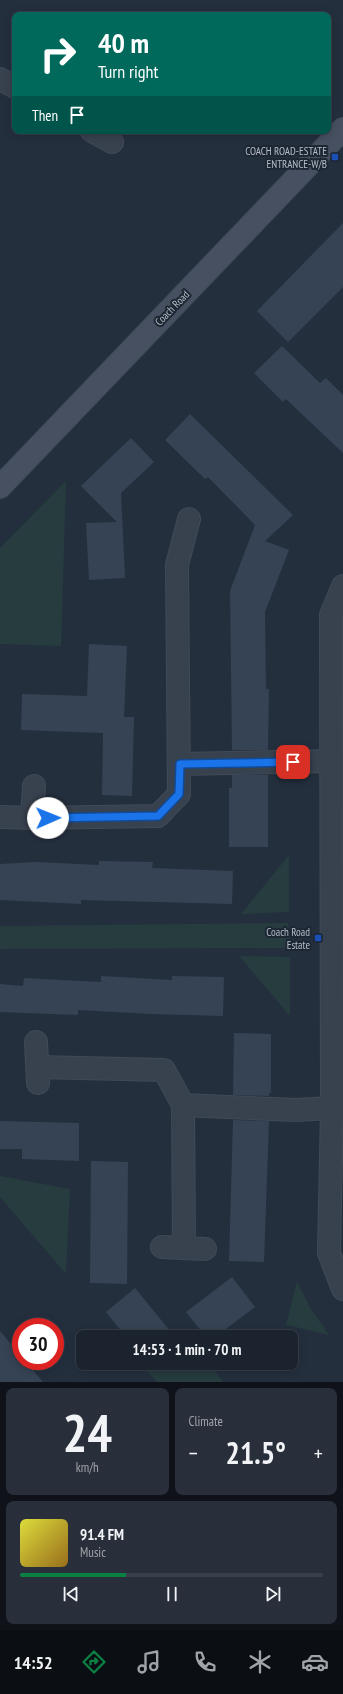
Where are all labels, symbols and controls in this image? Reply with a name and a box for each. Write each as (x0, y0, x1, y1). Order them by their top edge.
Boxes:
text: 40 m (98, 24, 149, 61)
icon: right (32, 28, 84, 80)
text: Turn right (98, 60, 158, 83)
icon: arrive (66, 104, 88, 126)
text: Then (32, 106, 58, 125)
place label: COACH ROAD-ESTATE ENTRANCE-W/B (245, 144, 327, 171)
marker: COACH ROAD-ESTATE ENTRANCE-W/B (330, 152, 340, 162)
street label: Coach Road (152, 287, 192, 329)
pin (276, 745, 310, 779)
icon: arrive (282, 751, 304, 773)
position arrow (27, 797, 69, 839)
place label: Coach Road Estate (266, 925, 310, 952)
marker: Coach Road Estate (313, 933, 323, 943)
speed limit sign: 30 (12, 1318, 64, 1370)
text: 14:53 · 1 min · 70 m (133, 1340, 241, 1359)
text: 24 (62, 1399, 112, 1466)
text: Climate (189, 1413, 223, 1430)
text: 21.5° (226, 1433, 286, 1472)
text: − (189, 1439, 198, 1467)
text: + (314, 1439, 323, 1467)
text: km/h (76, 1459, 99, 1476)
text: 91.4 FM (80, 1525, 124, 1544)
text: Music (80, 1544, 106, 1561)
icon: previous (60, 1583, 82, 1605)
icon: pause (161, 1583, 183, 1605)
icon: next (262, 1583, 284, 1605)
icon: directions (80, 1648, 108, 1676)
icon: music (135, 1648, 163, 1676)
icon: phone (191, 1648, 219, 1676)
icon: climate (246, 1648, 274, 1676)
icon: car (301, 1648, 329, 1676)
text: 14:52 (14, 1651, 53, 1674)

